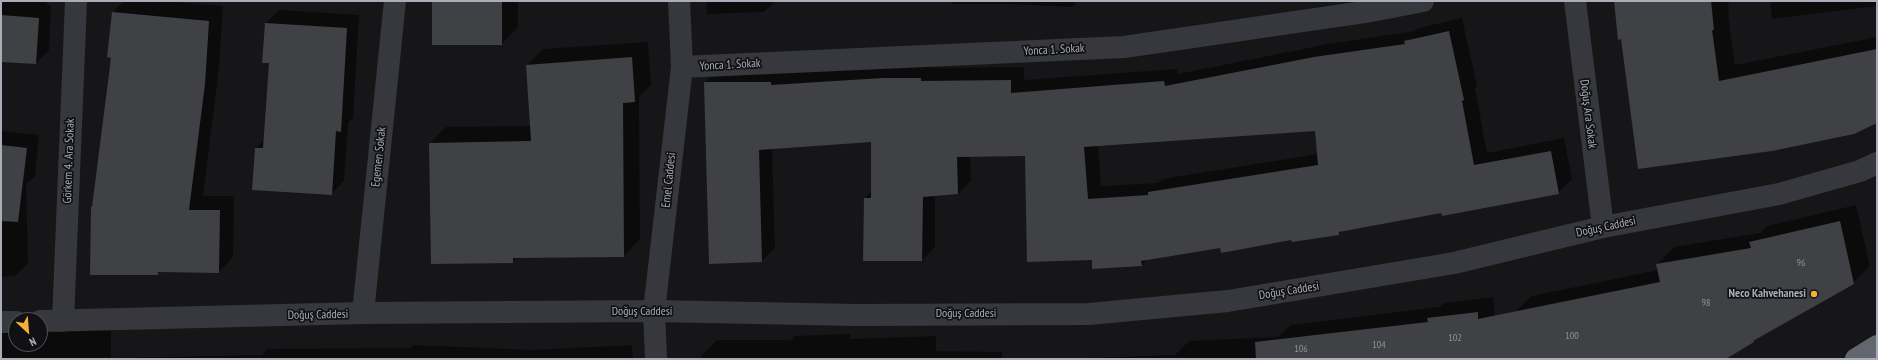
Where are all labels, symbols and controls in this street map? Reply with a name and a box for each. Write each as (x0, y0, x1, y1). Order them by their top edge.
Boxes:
street label: Yonca 1. Sokak (1023, 41, 1085, 59)
street label: Yonca 1. Sokak (699, 56, 761, 74)
street label: Doğuş Ara Sokak (1577, 79, 1599, 149)
street label: Görkem 4. Ara Sokak (60, 118, 78, 204)
street label: Egemen Sokak (369, 126, 389, 188)
street label: Emel Caddesi (659, 152, 679, 208)
street label: Doğuş Caddesi (1575, 214, 1637, 240)
house number: 96 (1797, 257, 1805, 269)
street label: Doğuş Caddesi (1258, 279, 1320, 303)
place label: Neco Kahvehanesi (1729, 287, 1806, 301)
marker: Neco Kahvehanesi (1809, 289, 1819, 299)
house number: 98 (1702, 297, 1710, 309)
street label: Doğuş Caddesi (612, 305, 672, 319)
street label: Doğuş Caddesi (288, 307, 348, 323)
street label: Doğuş Caddesi (936, 307, 996, 321)
north arrow (8, 312, 48, 352)
house number: 100 (1565, 330, 1579, 342)
house number: 102 (1448, 332, 1462, 344)
text: N (27, 334, 39, 349)
house number: 104 (1372, 339, 1386, 351)
house number: 106 (1294, 343, 1308, 355)

